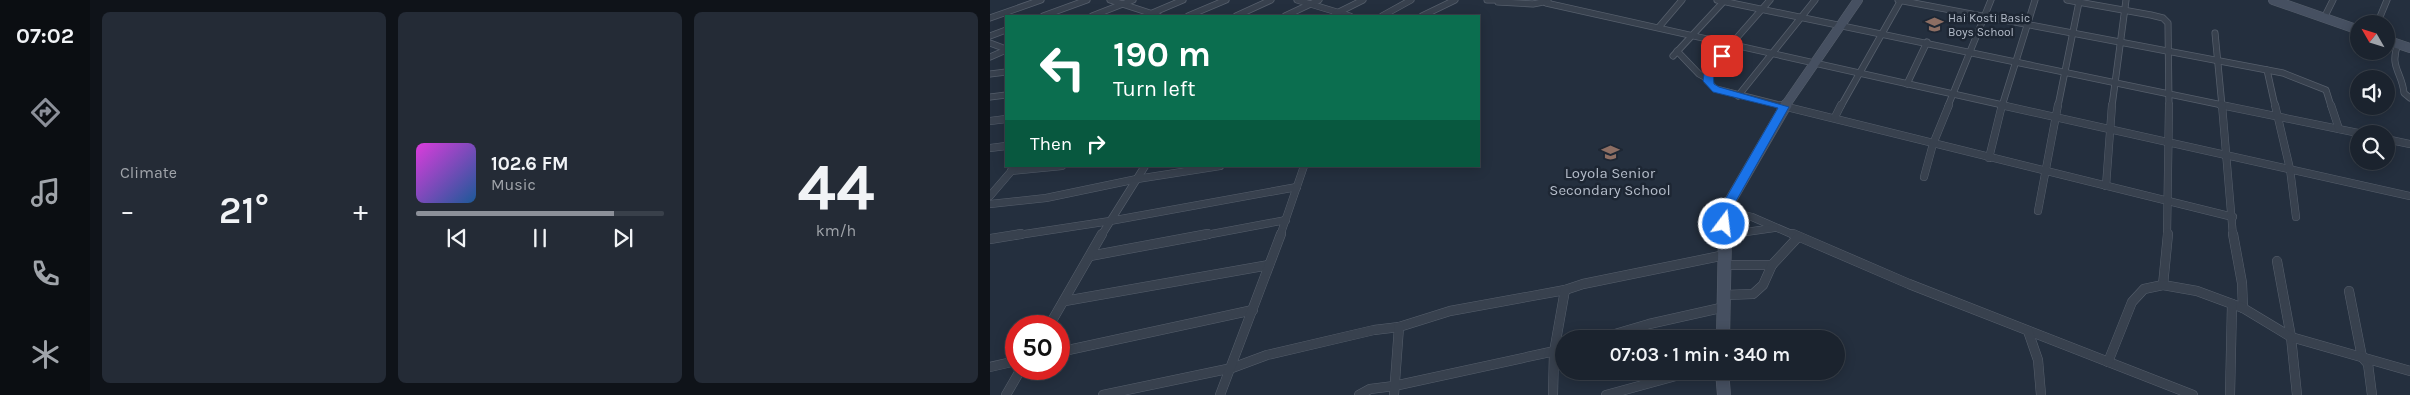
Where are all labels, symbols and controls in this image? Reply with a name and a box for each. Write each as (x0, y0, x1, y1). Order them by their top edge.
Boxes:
place label: Hai Kosti Basic Boys School (1948, 11, 2030, 39)
school or university icon: Hai Kosti Basic Boys School (1924, 15, 1944, 35)
north arrow (2350, 15, 2395, 60)
map controls (2350, 15, 2395, 170)
text: 07:02 (16, 23, 74, 49)
text: 190 m (1113, 34, 1211, 75)
icon: left (1030, 35, 1095, 100)
pin (1701, 35, 1743, 77)
icon: arrive (1708, 42, 1736, 70)
button: sound (2350, 70, 2395, 115)
text: Turn left (1113, 76, 1196, 102)
icon: directions (28, 95, 63, 130)
button: search (2350, 125, 2395, 170)
icon: right (1082, 130, 1110, 158)
text: Then (1030, 133, 1072, 155)
school or university icon: Loyola Senior Secondary School (1600, 142, 1620, 162)
text: 44 (797, 150, 875, 226)
text: 102.6 FM (491, 153, 569, 175)
text: Climate (120, 163, 177, 182)
place label: Loyola Senior Secondary School (1549, 164, 1671, 199)
icon: music (28, 175, 63, 210)
text: Music (491, 175, 536, 194)
text: 21° (219, 188, 269, 233)
text: − (120, 194, 135, 227)
text: + (353, 194, 368, 227)
position arrow (1697, 197, 1749, 249)
text: km/h (816, 221, 856, 240)
icon: previous (443, 224, 471, 252)
icon: pause (526, 224, 554, 252)
icon: next (609, 224, 637, 252)
icon: phone (28, 256, 63, 291)
speed limit sign: 50 (1005, 315, 1070, 380)
icon: climate (28, 337, 63, 372)
text: 07:03 · 1 min · 340 m (1610, 344, 1790, 366)

